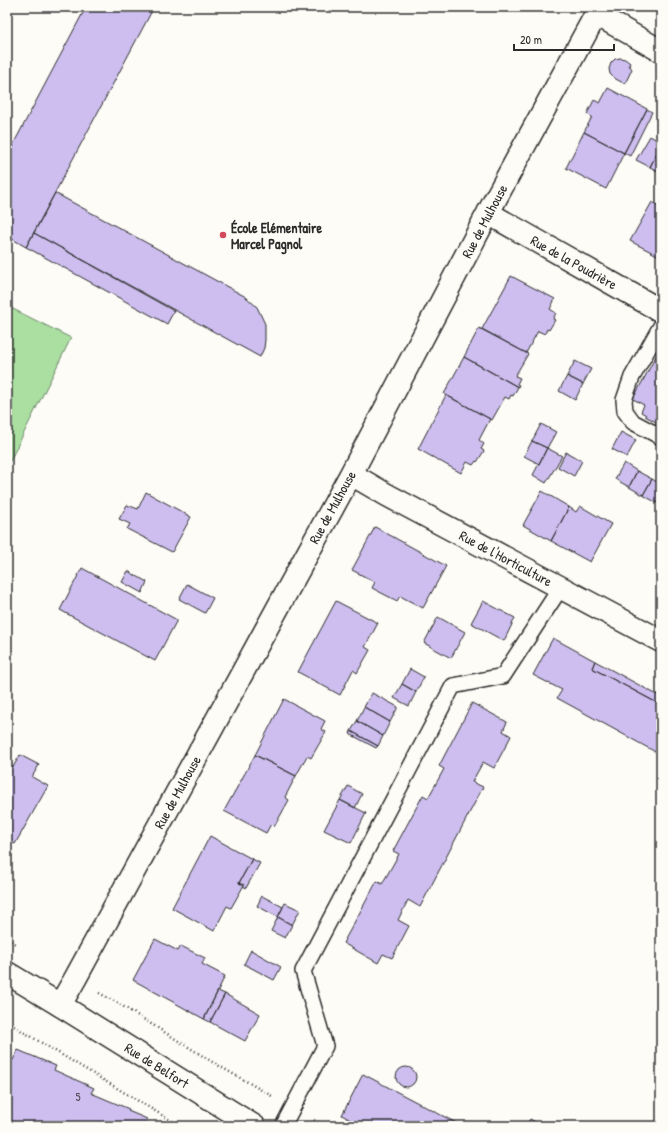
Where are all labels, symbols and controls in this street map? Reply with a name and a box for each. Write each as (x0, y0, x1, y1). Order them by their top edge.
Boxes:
scale bar (514, 26, 614, 52)
text: 20 m (520, 31, 542, 48)
street label: Rue de Mulhouse (457, 181, 512, 261)
place label: École Elémentaire Marcel Pagnol (231, 218, 323, 255)
marker: École Elémentaire Marcel Pagnol (218, 230, 228, 240)
street label: Rue de la Poudrière (527, 230, 621, 294)
street label: Rue de Mulhouse (304, 467, 360, 547)
street label: Rue de l'Horticulture (456, 526, 556, 591)
street label: Rue de Mulhouse (149, 752, 205, 832)
street label: Rue de Belfort (121, 1038, 193, 1092)
house number: 5 (75, 1088, 81, 1105)

